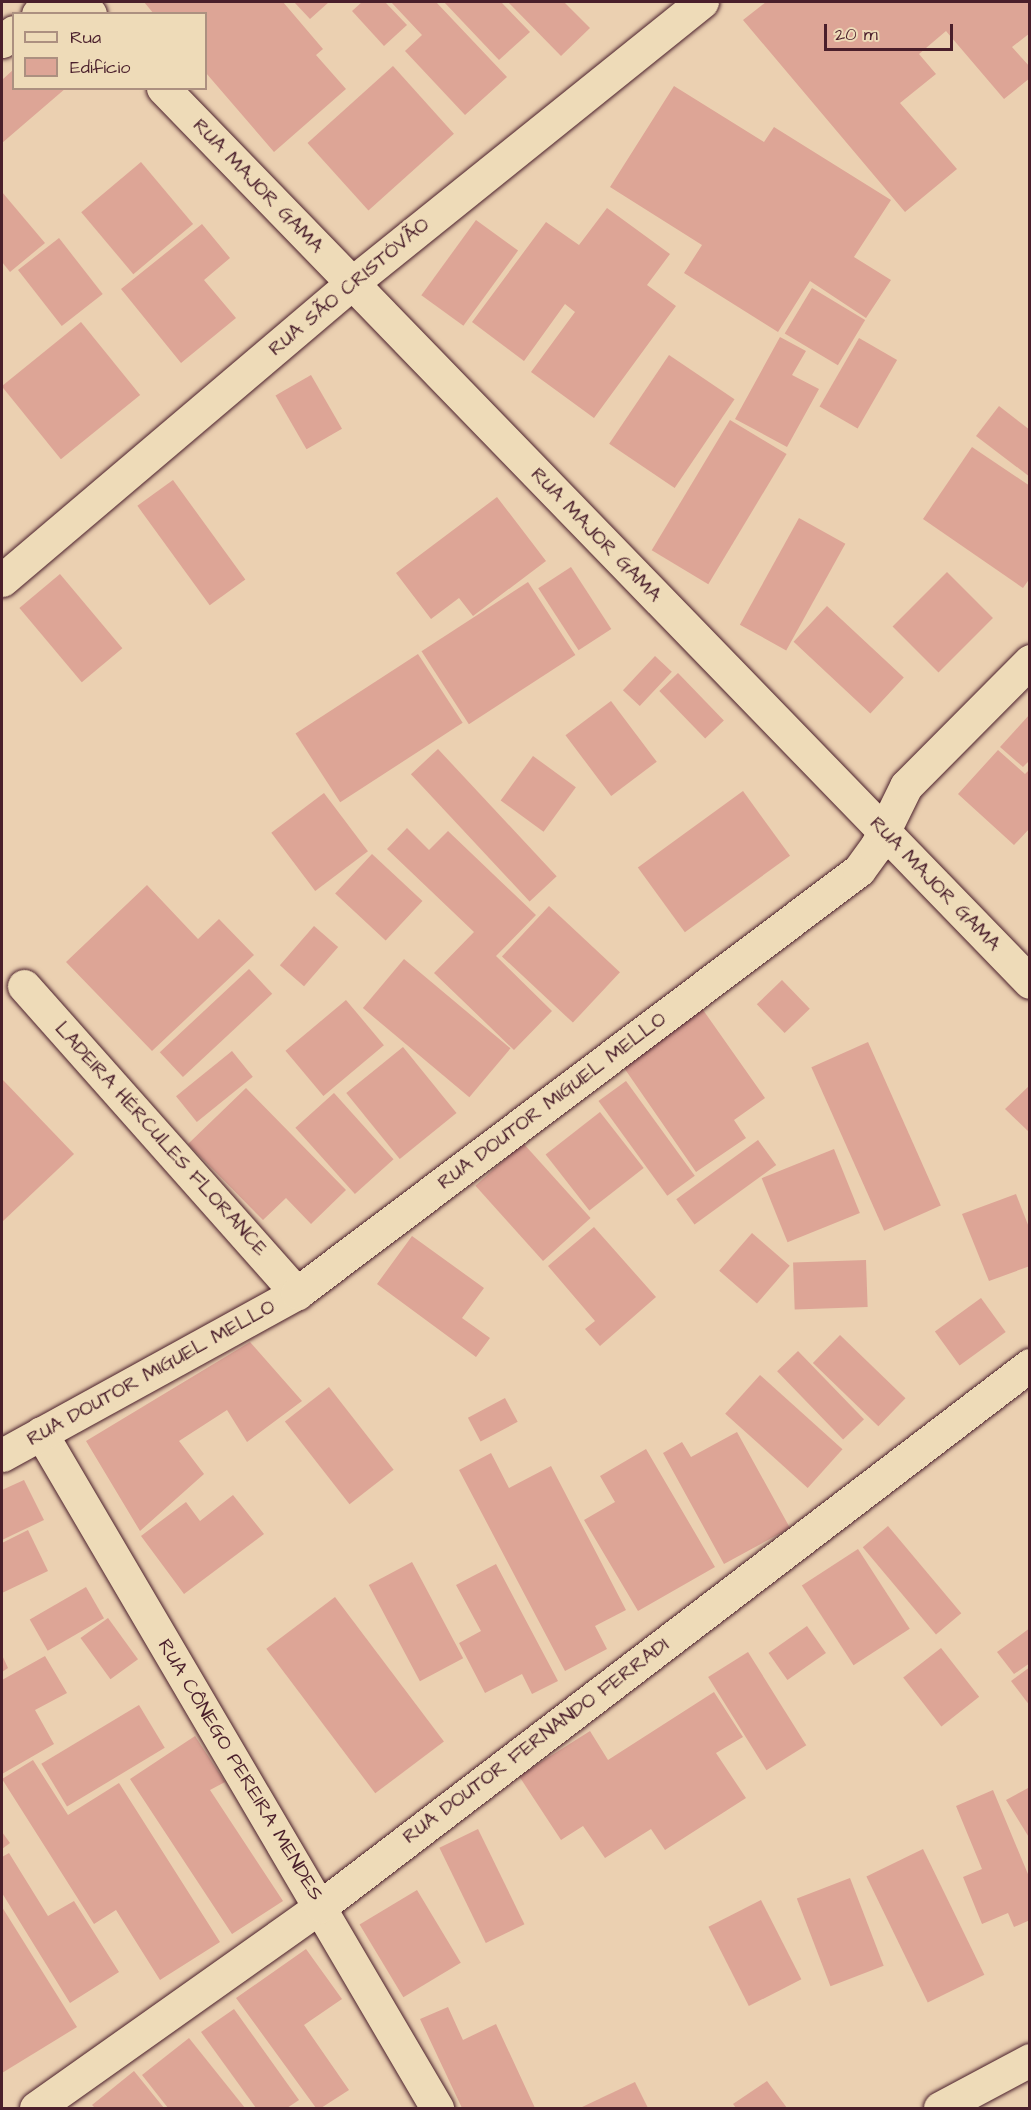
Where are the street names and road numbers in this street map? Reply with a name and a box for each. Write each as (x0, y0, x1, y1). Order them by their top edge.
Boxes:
street label: RUA MAJOR GAMA (188, 114, 328, 258)
street label: RUA SÃO CRISTÓVÃO (264, 213, 434, 361)
street label: RUA MAJOR GAMA (526, 463, 666, 607)
street label: RUA MAJOR GAMA (865, 812, 1005, 956)
street label: RUA DOUTOR MIGUEL MELLO (433, 1007, 671, 1195)
street label: LADEIRA HÉRCULES FLORANCE (50, 1017, 272, 1261)
street label: RUA DOUTOR MIGUEL MELLO (23, 1295, 279, 1451)
street label: RUA DOUTOR FERNANDO FERRADI (398, 1633, 674, 1849)
street label: RUA CÔNEGO PEREIRA MENDES (152, 1635, 328, 1905)

